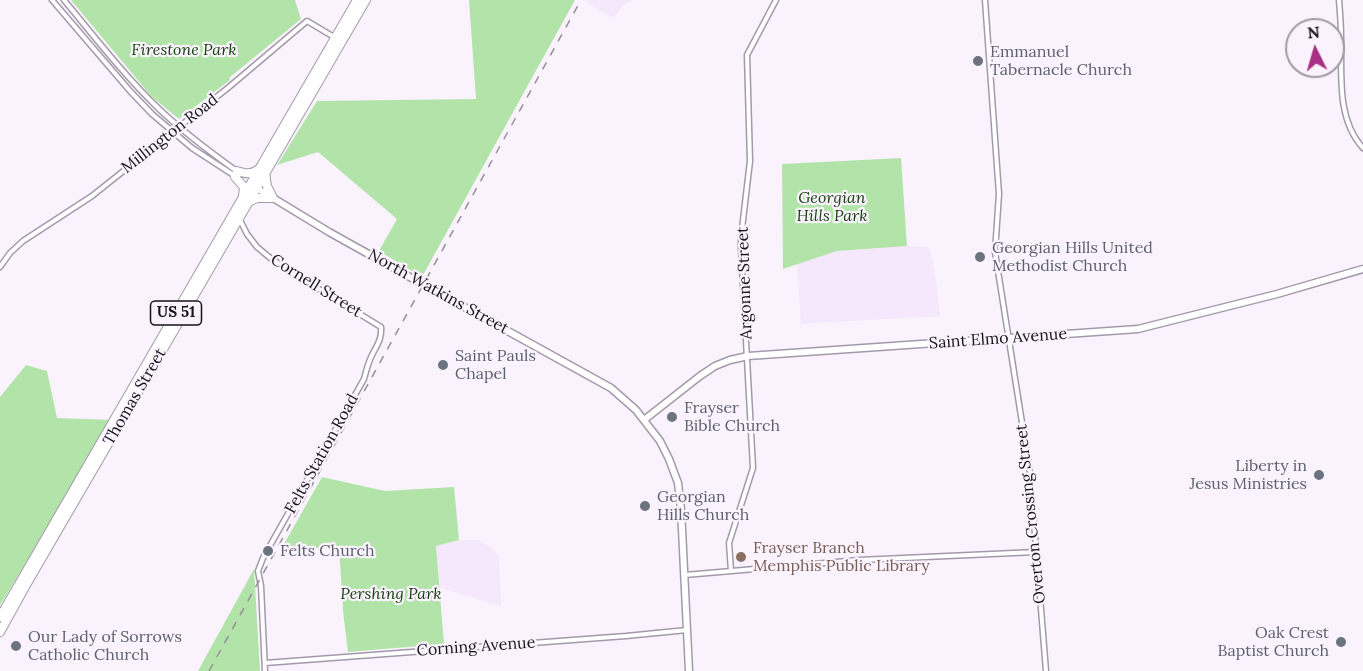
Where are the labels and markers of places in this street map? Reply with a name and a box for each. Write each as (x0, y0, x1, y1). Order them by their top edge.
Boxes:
place label: Emmanuel Tabernacle Church (990, 42, 1132, 80)
marker: Emmanuel Tabernacle Church (971, 54, 985, 68)
place label: Georgian Hills United Methodist Church (992, 238, 1153, 276)
marker: Georgian Hills United Methodist Church (973, 250, 987, 264)
place label: Saint Pauls Chapel (455, 346, 536, 384)
marker: Saint Pauls Chapel (436, 358, 450, 372)
place label: Frayser Bible Church (684, 398, 780, 436)
marker: Frayser Bible Church (665, 410, 679, 424)
place label: Liberty in Jesus Ministries (1190, 456, 1307, 494)
marker: Liberty in Jesus Ministries (1312, 468, 1326, 482)
place label: Georgian Hills Church (657, 487, 749, 525)
marker: Georgian Hills Church (638, 499, 652, 513)
place label: Frayser Branch Memphis Public Library (753, 538, 930, 576)
place label: Felts Church (280, 541, 375, 561)
marker: Felts Church (261, 544, 275, 558)
marker: Frayser Branch Memphis Public Library (734, 550, 748, 564)
place label: Oak Crest Baptist Church (1218, 623, 1329, 661)
place label: Our Lady of Sorrows Catholic Church (28, 627, 182, 665)
marker: Oak Crest Baptist Church (1334, 635, 1348, 649)
marker: Our Lady of Sorrows Catholic Church (9, 639, 23, 653)

